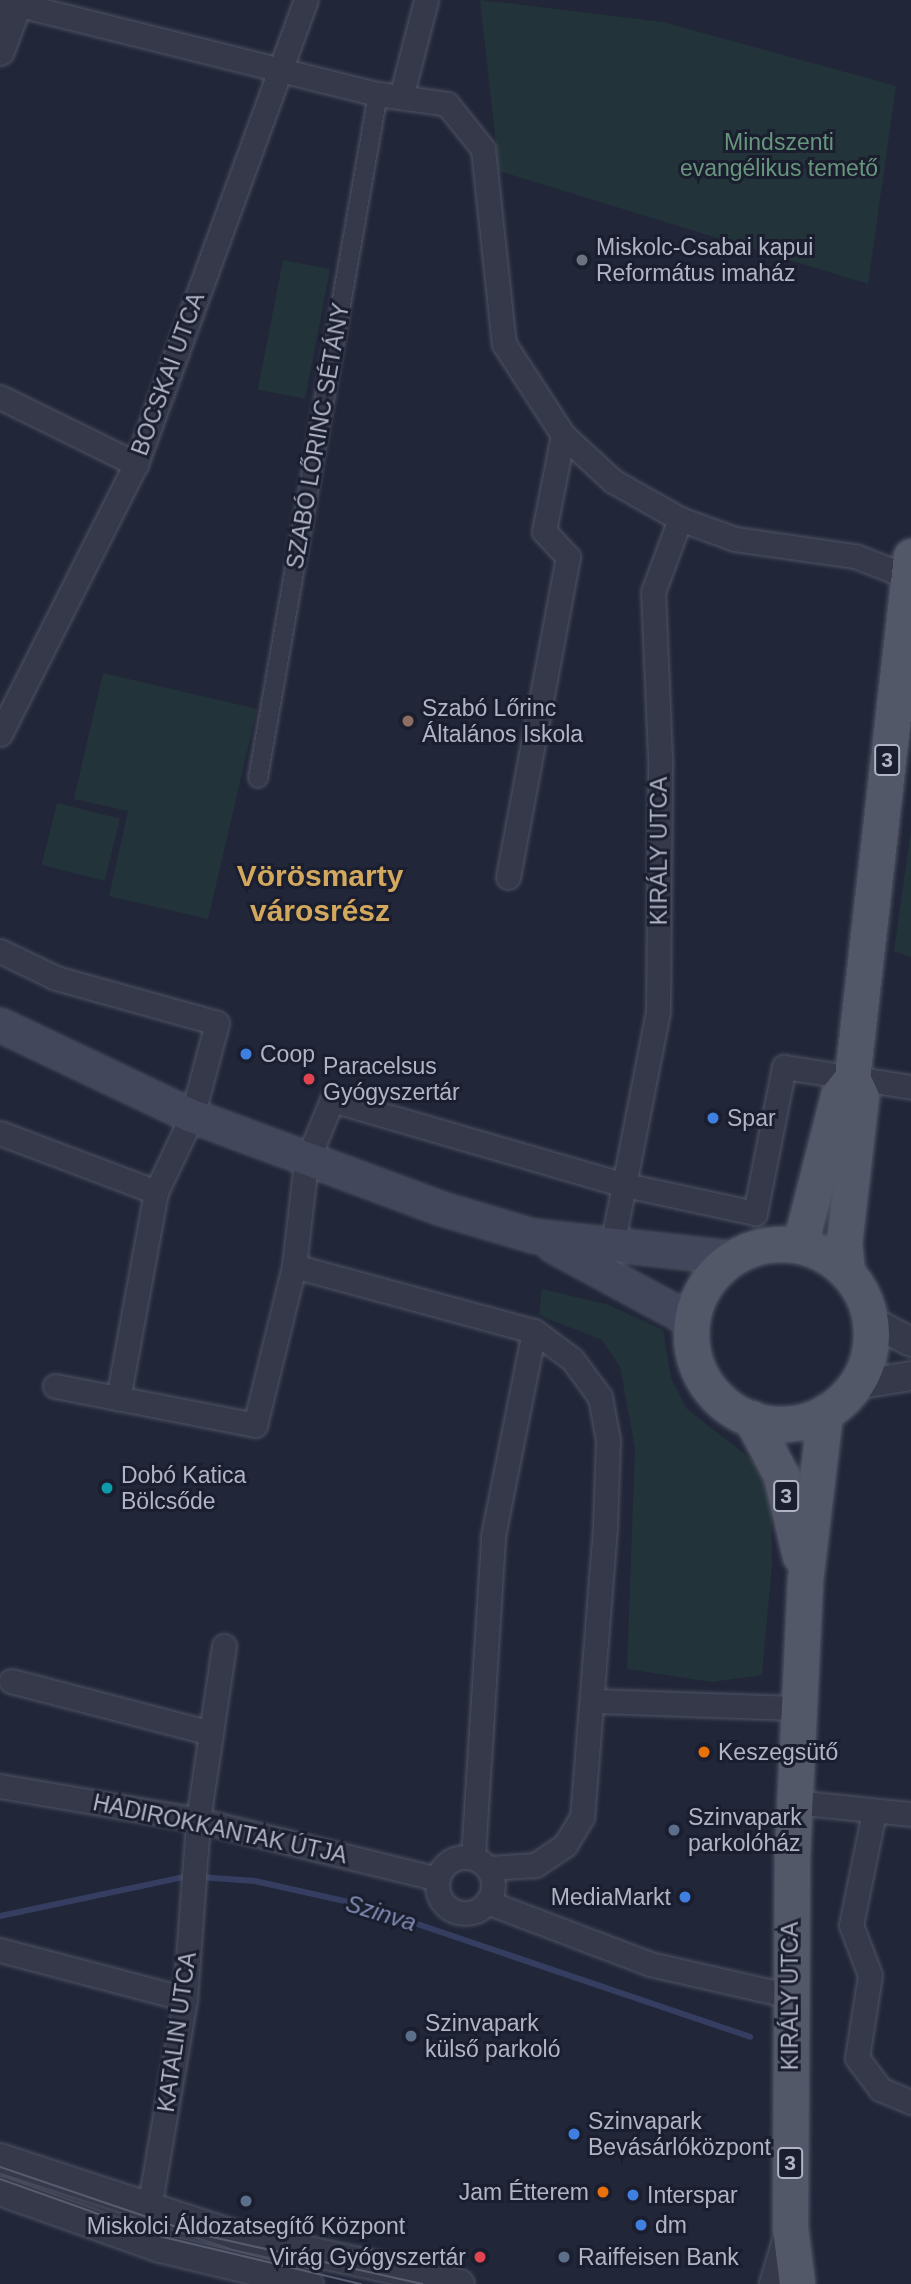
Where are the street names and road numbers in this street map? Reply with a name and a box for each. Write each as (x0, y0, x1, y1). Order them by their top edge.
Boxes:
street label: BOCSKAI UTCA (126, 289, 210, 459)
street label: SZABÓ LŐRINC SÉTÁNY (281, 301, 355, 571)
road number: 3 (873, 742, 901, 778)
street label: KIRÁLY UTCA (645, 776, 673, 926)
road number: 3 (772, 1478, 800, 1514)
street label: HADIROKKANTAK ÚTJA (90, 1789, 350, 1869)
street label: KIRÁLY UTCA (776, 1921, 804, 2071)
street label: KATALIN UTCA (152, 1950, 202, 2114)
road number: 3 (776, 2146, 804, 2180)

